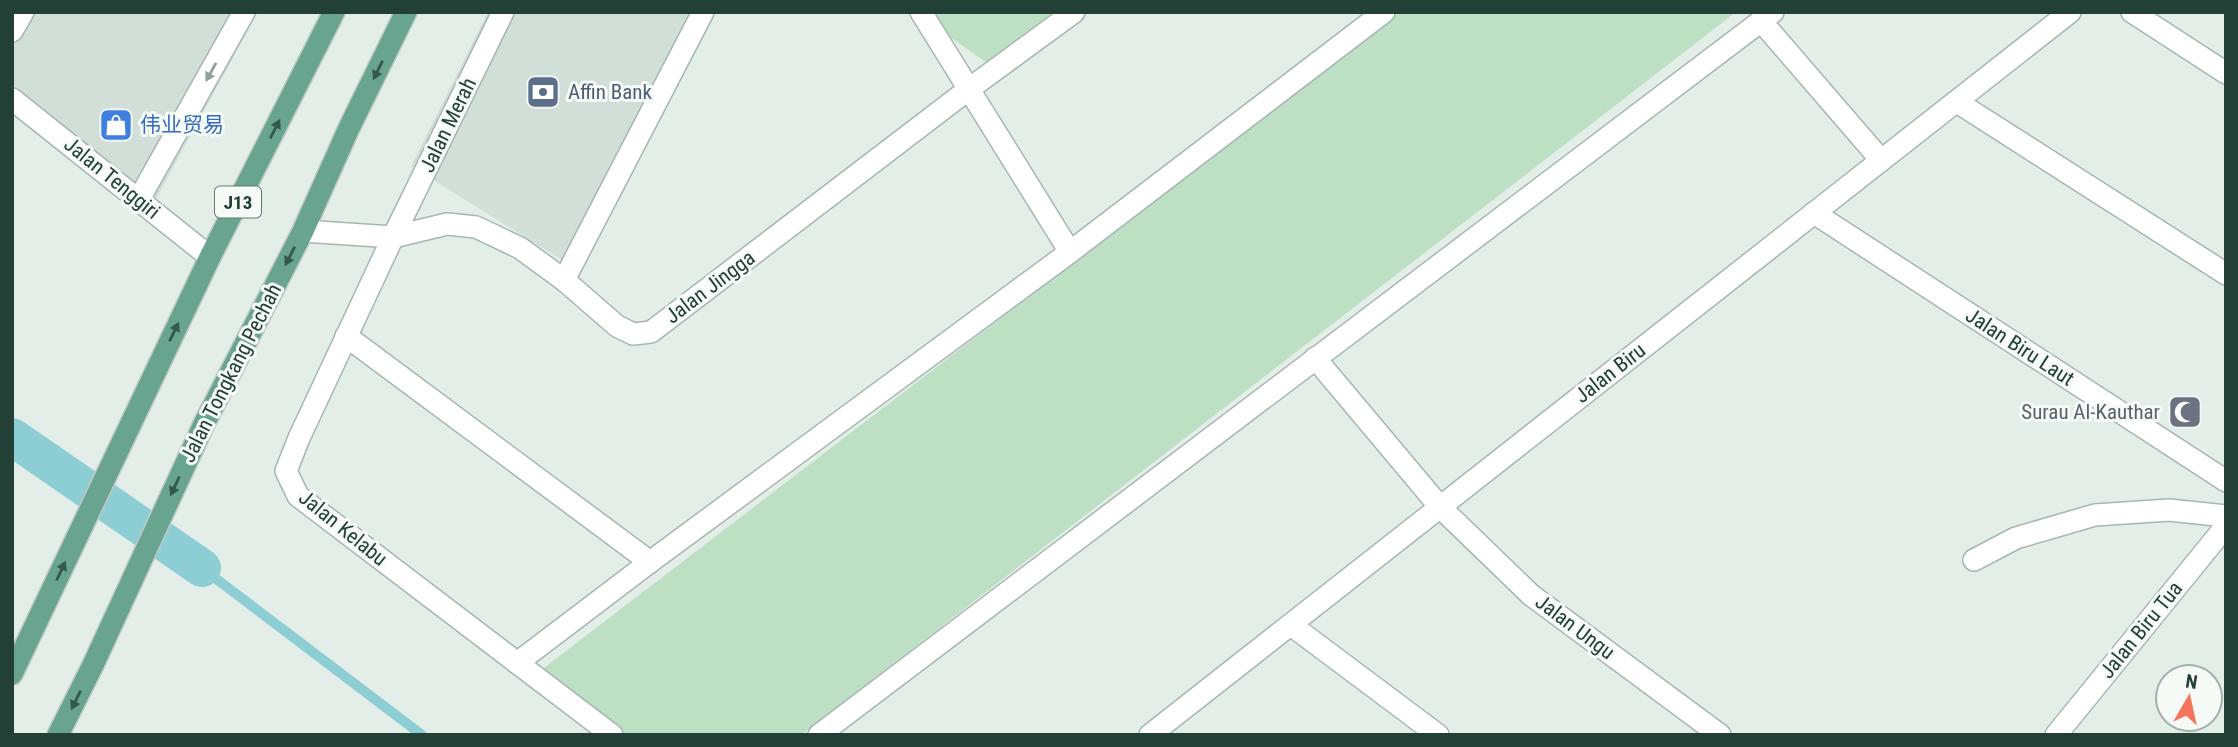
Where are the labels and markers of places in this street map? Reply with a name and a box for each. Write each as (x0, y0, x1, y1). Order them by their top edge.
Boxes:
bank icon: Affin Bank (524, 73, 562, 111)
place label: Affin Bank (568, 80, 652, 104)
shop icon: 伟业贸易 (97, 106, 135, 144)
place label: 伟业贸易 (140, 113, 224, 137)
mosque icon: Surau Al-Kauthar (2166, 393, 2204, 431)
place label: Surau Al-Kauthar (2021, 400, 2160, 424)

